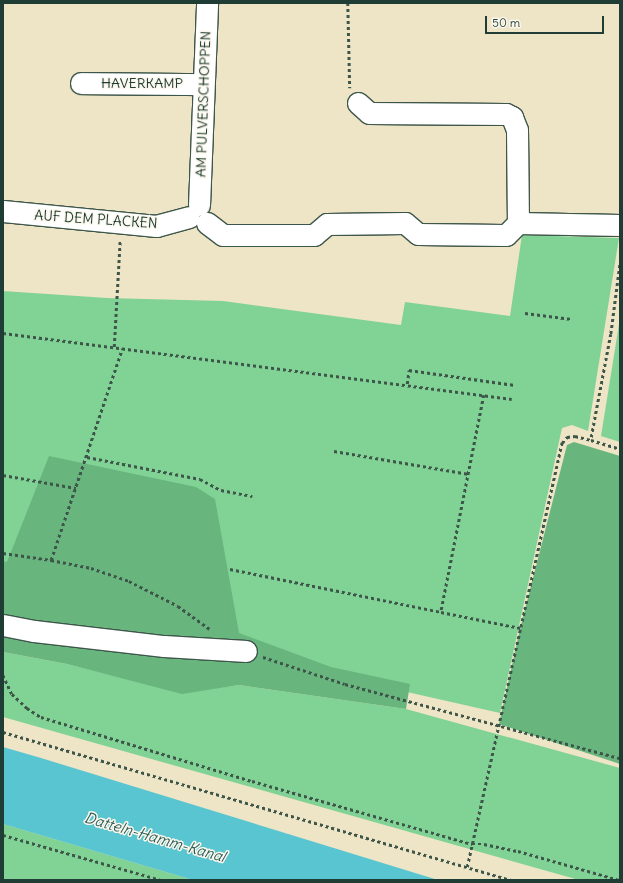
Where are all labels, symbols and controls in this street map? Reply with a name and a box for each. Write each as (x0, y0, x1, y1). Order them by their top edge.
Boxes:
scale bar (487, 8, 606, 34)
text: 50 m (492, 15, 520, 30)
street label: AM PULVERSCHOPPEN (192, 30, 214, 178)
street label: HAVERKAMP (101, 75, 183, 91)
street label: AUF DEM PLACKEN (34, 206, 158, 232)
water label: Datteln-Hamm-Kanal (82, 808, 228, 866)

